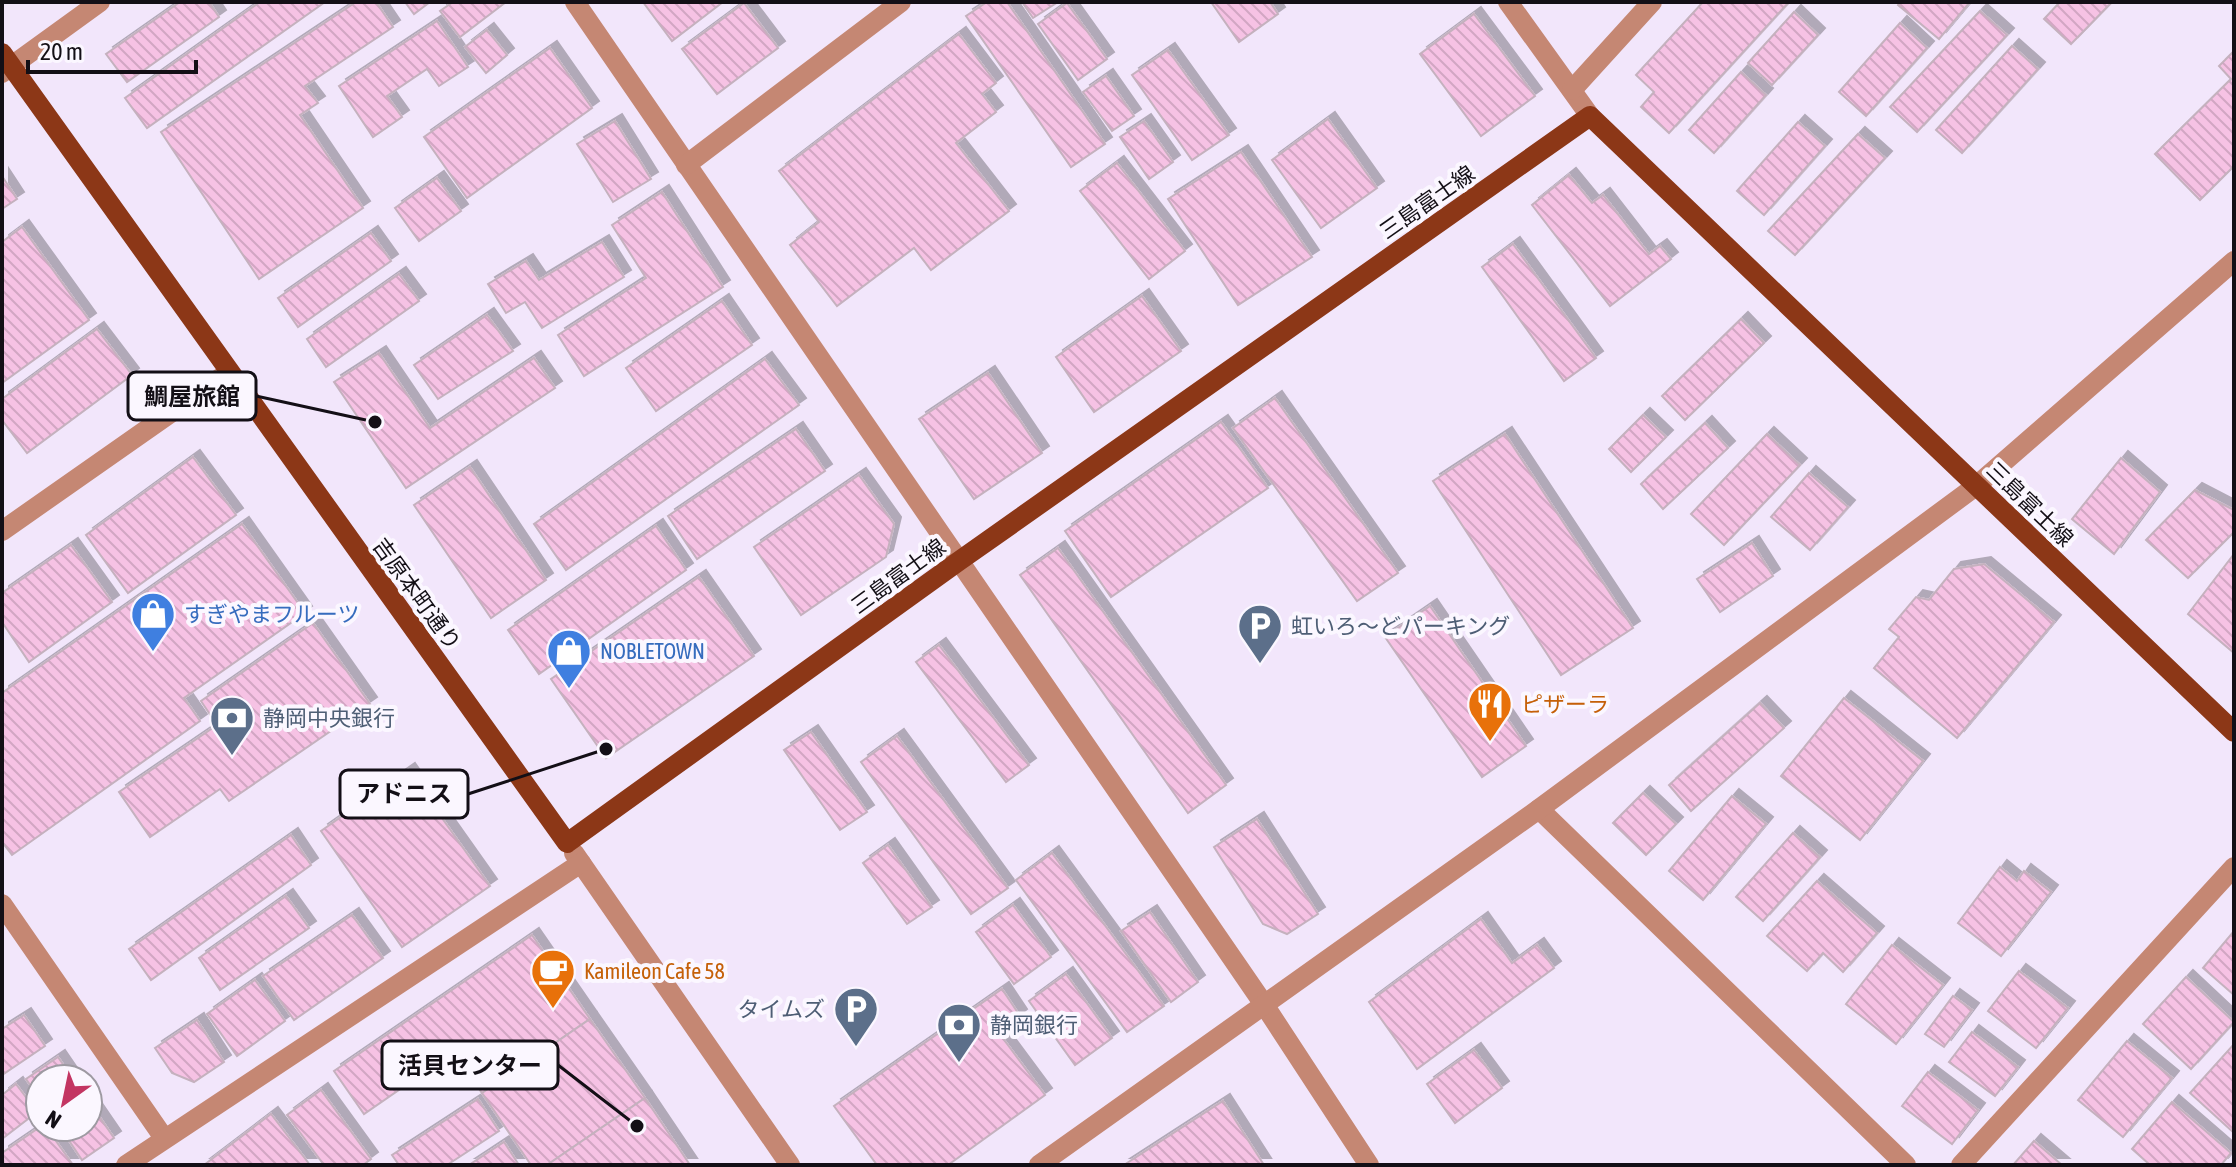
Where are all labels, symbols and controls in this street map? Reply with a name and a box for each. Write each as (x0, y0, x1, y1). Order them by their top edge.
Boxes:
scale bar (28, 24, 196, 74)
text: 20 m (40, 38, 83, 65)
street label: 三島富士線 (1374, 160, 1480, 244)
callout: 鯛屋旅館 (128, 372, 256, 420)
text: 鯛屋旅館 (144, 383, 240, 410)
street label: 三島富士線 (1981, 456, 2079, 552)
street label: 吉原本町通り (368, 533, 466, 655)
street label: 三島富士線 (846, 533, 950, 619)
shop icon: すぎやまフルーツ (129, 590, 177, 653)
place label: すぎやまフルーツ (184, 601, 360, 627)
parking icon: 虹いろ～どパーキング (1236, 602, 1284, 665)
place label: 虹いろ～どパーキング (1291, 613, 1510, 639)
shop icon: NOBLETOWN (545, 627, 593, 690)
place label: NOBLETOWN (600, 638, 705, 664)
restaurant icon: ピザーラ (1466, 680, 1514, 743)
place label: ピザーラ (1521, 691, 1609, 717)
bank icon: 静岡中央銀行 (208, 694, 256, 757)
place label: 静岡中央銀行 (263, 705, 395, 731)
callout: アドニス (340, 770, 468, 818)
text: アドニス (356, 780, 452, 807)
cafe icon: Kamileon Cafe 58 (529, 947, 577, 1010)
place label: Kamileon Cafe 58 (584, 958, 725, 984)
parking icon: タイムズ (832, 985, 880, 1048)
place label: タイムズ (737, 996, 825, 1022)
bank icon: 静岡銀行 (935, 1001, 983, 1064)
place label: 静岡銀行 (990, 1012, 1078, 1038)
callout: 活貝センター (382, 1041, 558, 1089)
text: 活貝センター (398, 1052, 542, 1079)
north arrow (24, 1063, 104, 1143)
text: N (41, 1105, 66, 1134)

